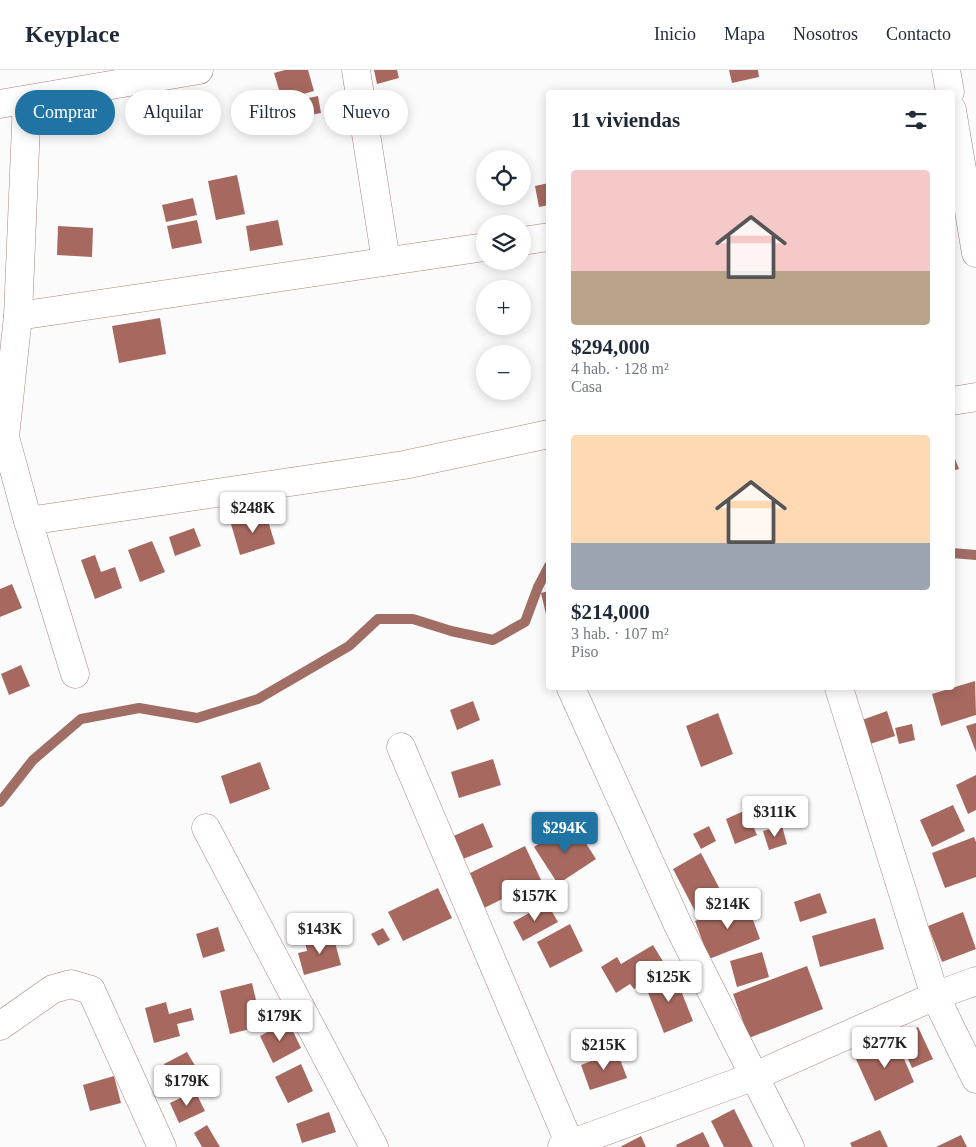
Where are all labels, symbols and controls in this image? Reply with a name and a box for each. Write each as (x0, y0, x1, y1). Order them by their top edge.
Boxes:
text: Keyplace (25, 21, 120, 47)
text: Inicio (654, 24, 696, 44)
text: Mapa (724, 24, 765, 44)
text: Nosotros (793, 24, 858, 44)
text: Contacto (886, 24, 951, 44)
chip: Comprar (15, 90, 115, 135)
chip: Alquilar (125, 90, 221, 135)
chip: Filtros (231, 90, 314, 135)
chip: Nuevo (324, 90, 408, 135)
icon: filters (902, 106, 930, 134)
text: 11 viviendas (571, 108, 680, 132)
map controls (476, 150, 531, 400)
button: locate (476, 150, 531, 205)
icon: home (706, 202, 796, 292)
button: layers (476, 215, 531, 270)
button: + (476, 280, 531, 335)
text: $294,000 (571, 335, 650, 359)
button: − (476, 345, 531, 400)
text: 4 hab. · 128 m² (571, 360, 669, 377)
text: Casa (571, 378, 602, 395)
icon: home (706, 467, 796, 557)
pin: $248K (218, 492, 288, 534)
text: $248K (231, 499, 275, 516)
text: $214,000 (571, 600, 650, 624)
text: 3 hab. · 107 m² (571, 625, 669, 642)
text: Piso (571, 643, 599, 660)
pin: $311K (740, 796, 810, 838)
text: $311K (753, 803, 797, 820)
pin: $294K (530, 812, 600, 854)
text: $294K (543, 819, 587, 836)
pin: $157K (500, 880, 570, 922)
text: $157K (513, 887, 557, 904)
pin: $214K (693, 888, 763, 930)
text: $214K (706, 895, 750, 912)
pin: $143K (285, 912, 355, 955)
text: $143K (298, 920, 342, 937)
pin: $125K (634, 960, 704, 1003)
text: $125K (647, 968, 691, 985)
pin: $179K (245, 1000, 315, 1042)
text: $179K (258, 1007, 302, 1024)
pin: $277K (850, 1026, 920, 1069)
pin: $215K (569, 1028, 639, 1071)
text: $277K (863, 1034, 907, 1051)
text: $215K (582, 1036, 626, 1053)
pin: $179K (152, 1064, 222, 1107)
text: $179K (165, 1072, 209, 1089)

